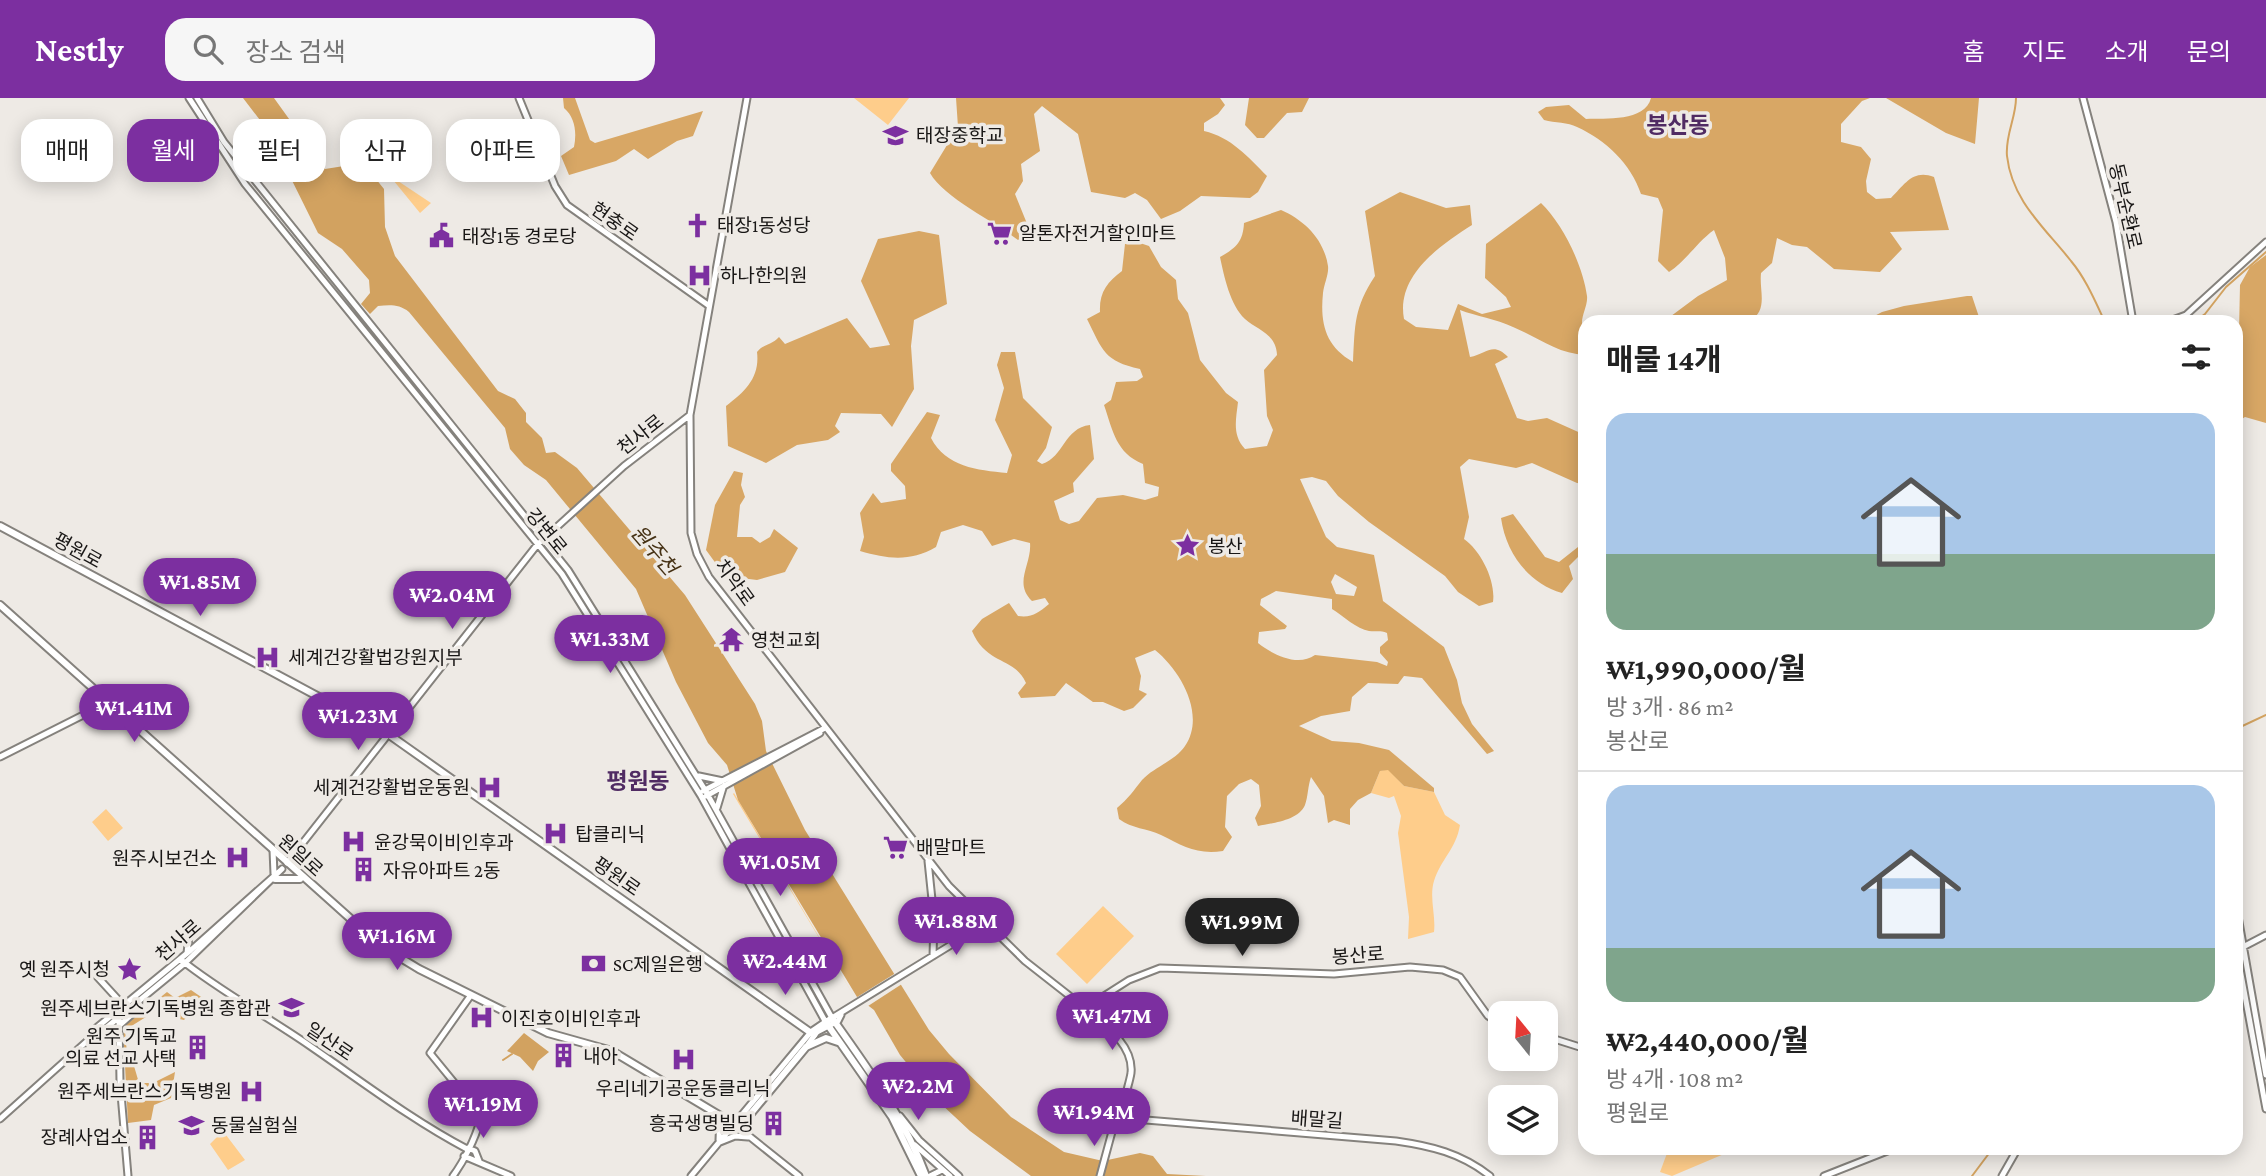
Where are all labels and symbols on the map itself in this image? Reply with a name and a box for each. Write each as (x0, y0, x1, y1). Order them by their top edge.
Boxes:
district label: 봉산동 (1646, 112, 1710, 138)
school or university icon: 태장중학교 (882, 121, 910, 149)
place label: 태장중학교 (916, 125, 1003, 146)
street label: 동부순환로 (2105, 161, 2146, 251)
street label: 현충로 (587, 198, 642, 245)
church icon: 태장1동성당 (683, 211, 711, 239)
place label: 태장1동성당 (717, 215, 811, 236)
supermarket icon: 알톤자전거할인마트 (985, 219, 1013, 247)
public building icon: 태장1동 경로당 (428, 222, 456, 250)
place label: 알톤자전거할인마트 (1019, 223, 1176, 244)
place label: 태장1동 경로당 (462, 226, 577, 247)
hospital icon: 하나한의원 (686, 261, 714, 289)
place label: 하나한의원 (720, 265, 807, 286)
street label: 천사로 (613, 410, 667, 459)
street label: 강변로 (522, 504, 571, 558)
water label: 원주천 (626, 520, 684, 582)
street label: 평원로 (50, 529, 106, 572)
place icon: 봉산 (1174, 532, 1202, 560)
place label: 봉산 (1208, 536, 1243, 557)
street label: 치악로 (711, 555, 759, 610)
pin: ₩1.85M (143, 559, 257, 618)
pin: ₩2.04M (395, 572, 509, 631)
pin: ₩1.33M (553, 616, 667, 675)
temple icon: 영천교회 (717, 626, 745, 654)
place label: 영천교회 (751, 630, 821, 651)
hospital icon: 세계건강활법강원지부 (254, 643, 282, 671)
place label: 세계건강활법강원지부 (288, 647, 463, 668)
pin: ₩1.41M (77, 684, 191, 744)
pin: ₩1.23M (301, 692, 415, 752)
district label: 평원동 (606, 768, 670, 794)
hospital icon: 세계건강활법운동원 (476, 773, 504, 801)
place label: 세계건강활법운동원 (313, 777, 470, 798)
hospital icon: 탑클리닉 (541, 820, 569, 848)
place label: 탑클리닉 (575, 824, 645, 845)
hospital icon: 윤강묵이비인후과 (340, 828, 368, 856)
street label: 원일로 (274, 830, 327, 881)
place label: 윤강묵이비인후과 (374, 832, 514, 853)
supermarket icon: 배말마트 (882, 833, 910, 861)
place label: 배말마트 (916, 837, 986, 858)
pin: ₩1.05M (723, 838, 837, 898)
hospital icon: 원주시보건소 (223, 844, 251, 872)
place label: 원주시보건소 (112, 848, 217, 869)
street label: 평원로 (589, 853, 644, 900)
building icon: 자유아파트 2동 (349, 856, 377, 884)
place label: 자유아파트 2동 (383, 860, 501, 881)
pin: ₩1.88M (899, 898, 1013, 957)
pin: ₩1.99M (1185, 898, 1299, 958)
pin: ₩1.16M (340, 912, 454, 972)
street label: 천사로 (152, 915, 205, 966)
pin: ₩2.44M (728, 937, 842, 997)
street label: 봉산로 (1331, 943, 1385, 968)
bank icon: SC제일은행 (579, 950, 607, 978)
place label: SC제일은행 (613, 954, 703, 975)
place icon: 옛 원주시청 (116, 955, 144, 983)
place label: 옛 원주시청 (19, 959, 110, 980)
pin: ₩1.47M (1055, 992, 1169, 1052)
school or university icon: 원주세브란스기독병원 종합관 (277, 994, 305, 1022)
place label: 원주세브란스기독병원 종합관 (40, 998, 271, 1019)
north arrow (1488, 1001, 1558, 1071)
hospital icon: 이진호이비인후과 (467, 1004, 495, 1032)
place label: 이진호이비인후과 (501, 1008, 641, 1029)
street label: 일산로 (302, 1018, 357, 1065)
place label: 원주 기독교 의료 선교 사택 (65, 1026, 177, 1069)
building icon: 원주 기독교 의료 선교 사택 (183, 1033, 211, 1061)
building icon: 내아 (549, 1042, 577, 1070)
place label: 내아 (583, 1046, 618, 1067)
hospital icon: 우리네기공운동클리닉 (669, 1046, 697, 1074)
pin: ₩2.2M (869, 1062, 967, 1122)
hospital icon: 원주세브란스기독병원 (238, 1077, 266, 1105)
place label: 우리네기공운동클리닉 (596, 1078, 770, 1099)
pin: ₩1.19M (426, 1080, 540, 1140)
place label: 원주세브란스기독병원 (57, 1081, 232, 1102)
pin: ₩1.94M (1037, 1088, 1151, 1148)
street label: 배말길 (1290, 1107, 1344, 1132)
building icon: 흥국생명빌딩 (760, 1109, 788, 1137)
school or university icon: 동물실험실 (177, 1111, 205, 1139)
place label: 흥국생명빌딩 (649, 1113, 754, 1134)
place label: 동물실험실 (211, 1115, 298, 1136)
building icon: 장례사업소 (134, 1123, 162, 1151)
place label: 장례사업소 (41, 1127, 128, 1148)

